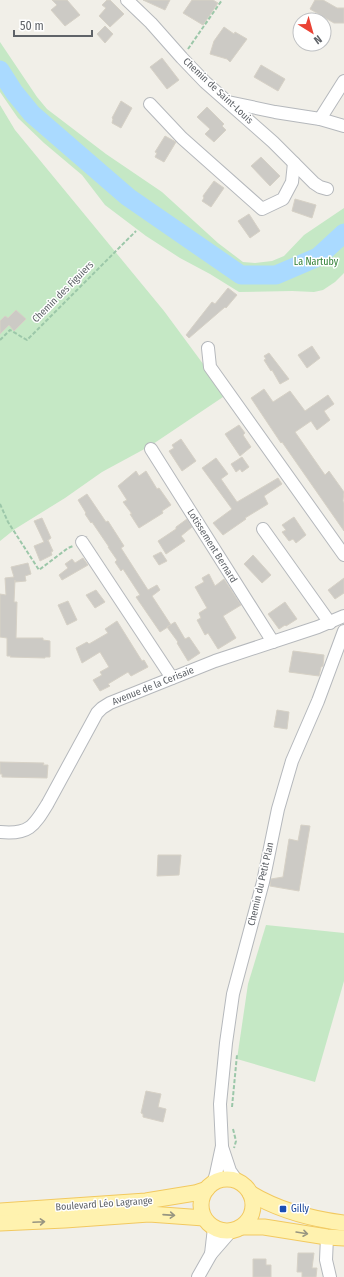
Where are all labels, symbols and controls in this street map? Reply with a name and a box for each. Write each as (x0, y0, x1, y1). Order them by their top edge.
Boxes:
scale bar (14, 12, 92, 38)
north arrow (292, 12, 332, 52)
text: 50 m (20, 19, 44, 33)
text: N (311, 32, 324, 47)
street label: Chemin de Saint-Louis (180, 55, 256, 127)
park label: La Nartuby (294, 256, 339, 268)
street label: Chemin des Figuiers (30, 259, 96, 325)
street label: Lotissement Bernard (184, 507, 240, 585)
street label: Avenue de la Cerisaie (110, 664, 196, 708)
street label: Chemin du Petit Plan (246, 841, 276, 927)
street label: Boulevard Léo Lagrange (55, 1195, 153, 1213)
place label: Gilly (291, 1203, 309, 1215)
marker: Gilly (278, 1204, 288, 1214)
one-way arrow (162, 1212, 175, 1219)
one-way arrow (32, 1218, 45, 1226)
one-way arrow (295, 1229, 308, 1237)

